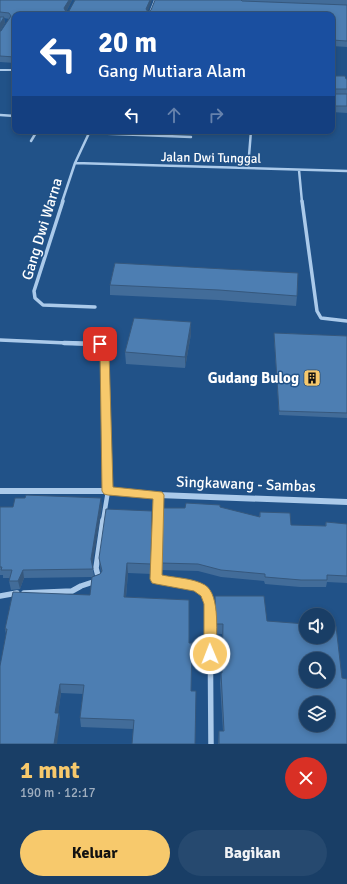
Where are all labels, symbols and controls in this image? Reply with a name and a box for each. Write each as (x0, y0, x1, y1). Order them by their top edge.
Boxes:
text: 20 m (98, 26, 157, 60)
icon: left (32, 28, 84, 80)
text: Gang Mutiara Alam (98, 60, 246, 82)
icon: left (121, 104, 143, 126)
icon: ahead (163, 104, 185, 126)
icon: right (205, 104, 227, 126)
street label: Jalan Dwi Tunggal (161, 149, 262, 167)
street label: Gang Dwi Warna (18, 176, 66, 282)
pin (83, 327, 117, 361)
icon: arrive (89, 333, 111, 355)
building icon: Gudang Bulog (302, 368, 322, 388)
place label: Gudang Bulog (208, 369, 299, 387)
street label: Singkawang - Sambas (176, 473, 317, 495)
map controls (299, 608, 335, 732)
button: sound (299, 608, 335, 644)
position arrow (189, 633, 231, 675)
button: search (299, 652, 335, 688)
button: layers (299, 696, 335, 732)
text: 1 mnt (20, 755, 80, 785)
button: close (285, 757, 327, 799)
text: 190 m · 12:17 (20, 785, 96, 801)
button: Keluar (20, 830, 170, 876)
button: Bagikan (178, 830, 327, 876)

